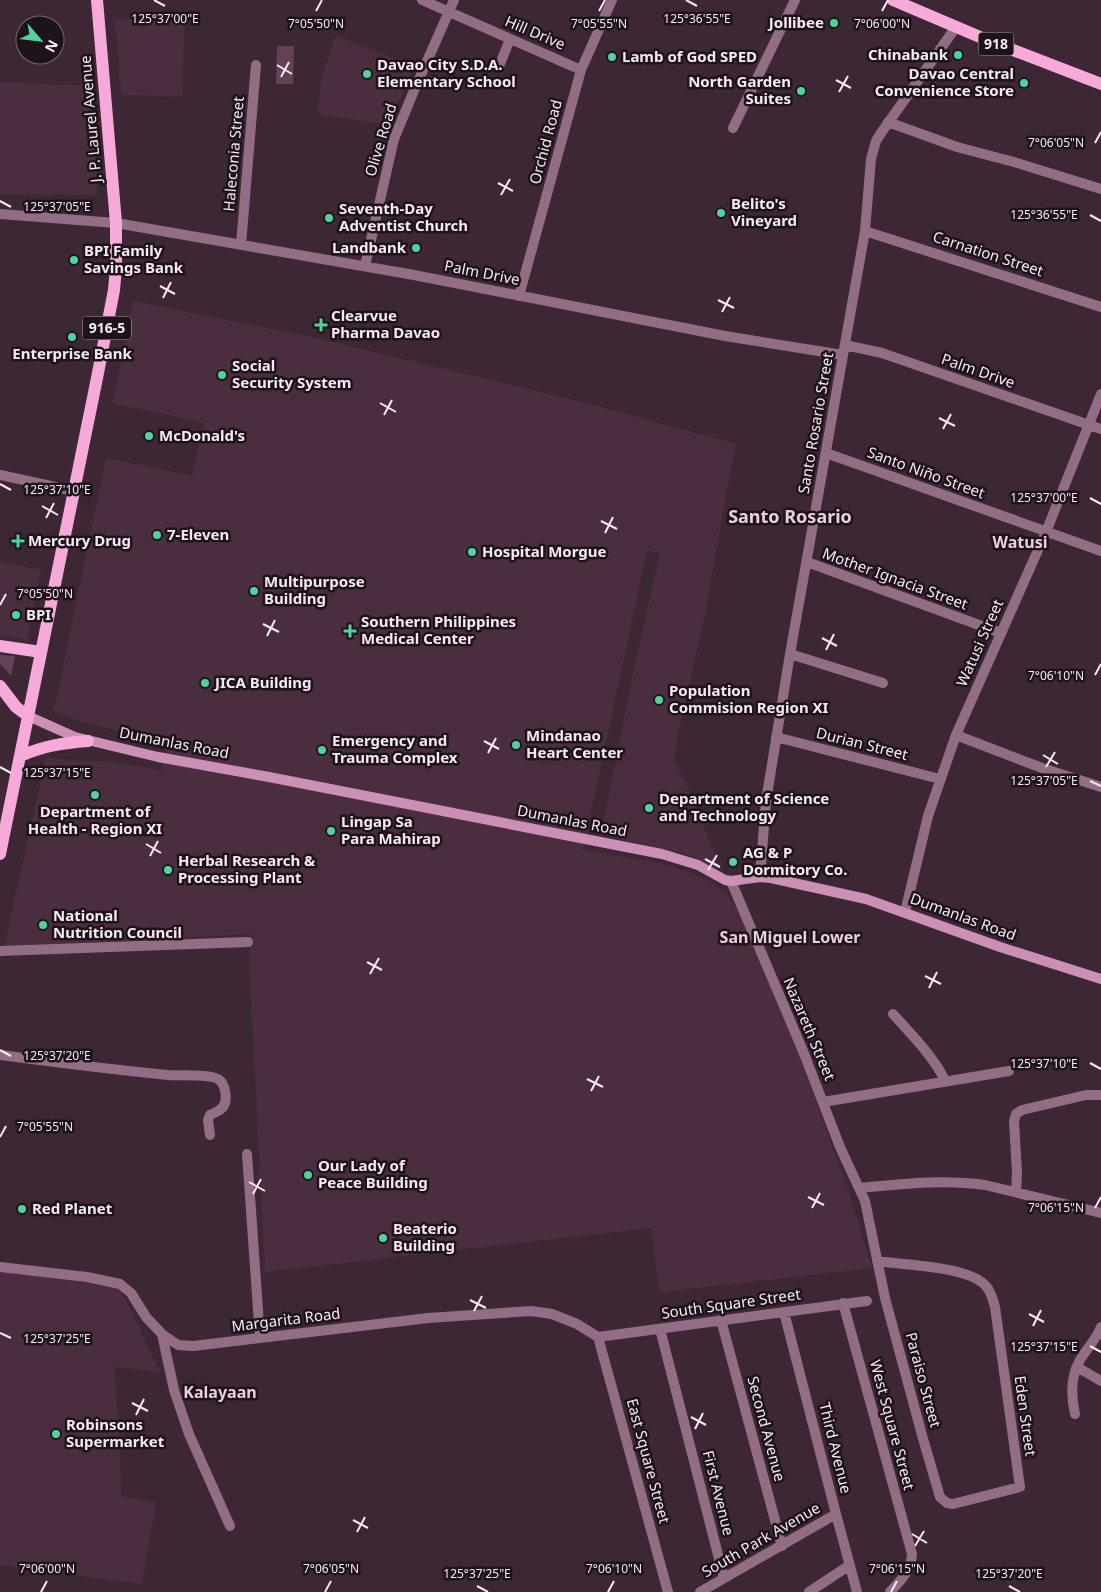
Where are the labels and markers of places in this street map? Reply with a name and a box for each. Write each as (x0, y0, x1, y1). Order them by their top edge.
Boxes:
place label: Jollibee (767, 12, 824, 32)
marker: Jollibee (828, 17, 840, 29)
place label: Chinabank (868, 44, 949, 64)
place label: Lamb of God SPED (622, 46, 757, 66)
marker: Chinabank (952, 49, 964, 61)
marker: Lamb of God SPED (606, 51, 618, 63)
place label: Davao City S.D.A. Elementary School (377, 54, 516, 91)
place label: Davao Central Convenience Store (875, 63, 1014, 100)
marker: Davao City S.D.A. Elementary School (361, 68, 373, 80)
place label: North Garden Suites (688, 71, 791, 108)
marker: Davao Central Convenience Store (1018, 77, 1030, 89)
marker: North Garden Suites (795, 85, 807, 97)
place label: Belito's Vineyard (731, 193, 797, 230)
place label: Seventh-Day Adventist Church (339, 198, 468, 235)
marker: Belito's Vineyard (715, 207, 727, 219)
marker: Seventh-Day Adventist Church (323, 212, 335, 224)
place label: Landbank (332, 237, 407, 257)
place label: BPI Family Savings Bank (84, 240, 184, 277)
marker: Landbank (410, 242, 422, 254)
marker: BPI Family Savings Bank (68, 254, 80, 266)
place label: Clearvue Pharma Davao (331, 305, 440, 342)
marker: Clearvue Pharma Davao (315, 319, 327, 331)
marker: Enterprise Bank (66, 331, 78, 343)
place label: Enterprise Bank (12, 343, 132, 363)
place label: Social Security System (232, 355, 351, 392)
marker: Social Security System (216, 369, 228, 381)
place label: McDonald's (159, 425, 245, 445)
marker: McDonald's (143, 430, 155, 442)
place label: 7-Eleven (167, 524, 229, 544)
marker: 7-Eleven (151, 529, 163, 541)
place label: Mercury Drug (28, 530, 131, 550)
marker: Mercury Drug (12, 535, 24, 547)
place label: Hospital Morgue (482, 541, 607, 561)
marker: Hospital Morgue (466, 546, 478, 558)
place label: Multipurpose Building (264, 571, 365, 608)
marker: Multipurpose Building (248, 585, 260, 597)
place label: BPI (26, 604, 51, 624)
marker: BPI (10, 609, 22, 621)
place label: Southern Philippines Medical Center (361, 611, 516, 648)
marker: Southern Philippines Medical Center (343, 624, 357, 638)
place label: JICA Building (213, 672, 312, 692)
marker: JICA Building (199, 677, 211, 689)
place label: Population Commision Region XI (669, 680, 829, 717)
marker: Population Commision Region XI (653, 694, 665, 706)
place label: Mindanao Heart Center (526, 725, 623, 762)
place label: Emergency and Trauma Complex (332, 730, 458, 767)
marker: Mindanao Heart Center (510, 739, 522, 751)
marker: Emergency and Trauma Complex (316, 744, 328, 756)
place label: Department of Science and Technology (659, 788, 829, 825)
marker: Department of Health - Region XI (89, 789, 101, 801)
place label: Department of Health - Region XI (28, 801, 162, 838)
marker: Department of Science and Technology (643, 802, 655, 814)
place label: Lingap Sa Para Mahirap (341, 811, 441, 848)
marker: Lingap Sa Para Mahirap (325, 825, 337, 837)
place label: AG & P Dormitory Co. (743, 842, 847, 879)
place label: Herbal Research & Processing Plant (178, 850, 316, 887)
marker: AG & P Dormitory Co. (727, 856, 739, 868)
marker: Herbal Research & Processing Plant (162, 864, 174, 876)
place label: National Nutrition Council (53, 905, 182, 942)
marker: National Nutrition Council (37, 919, 49, 931)
place label: Our Lady of Peace Building (318, 1155, 428, 1192)
marker: Our Lady of Peace Building (302, 1169, 314, 1181)
place label: Red Planet (32, 1198, 113, 1218)
marker: Red Planet (16, 1203, 28, 1215)
place label: Beaterio Building (393, 1218, 457, 1255)
marker: Beaterio Building (377, 1232, 389, 1244)
place label: Robinsons Supermarket (66, 1414, 165, 1451)
marker: Robinsons Supermarket (50, 1428, 62, 1440)

